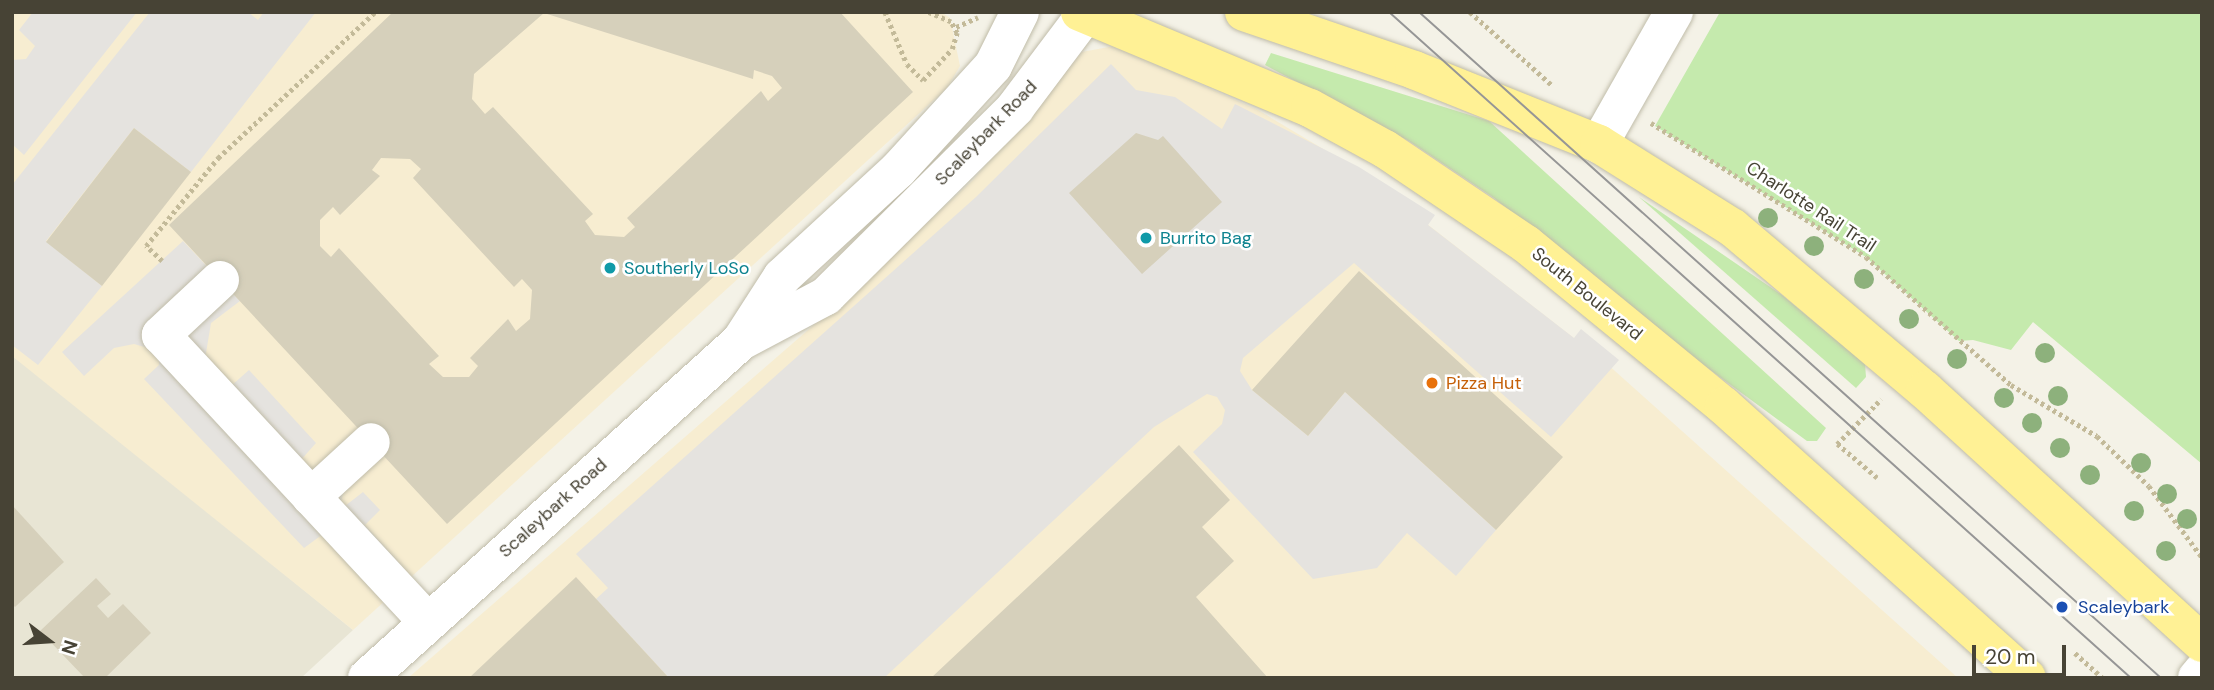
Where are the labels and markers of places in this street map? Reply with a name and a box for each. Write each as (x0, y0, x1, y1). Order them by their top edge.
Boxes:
place label: Burrito Bag (1160, 227, 1252, 249)
marker: Burrito Bag (1138, 230, 1154, 246)
place label: Southerly LoSo (624, 257, 749, 279)
marker: Southerly LoSo (602, 260, 618, 276)
place label: Pizza Hut (1446, 372, 1521, 394)
marker: Pizza Hut (1424, 375, 1440, 391)
place label: Scaleybark (2078, 596, 2169, 618)
marker: Scaleybark (2052, 597, 2072, 617)

